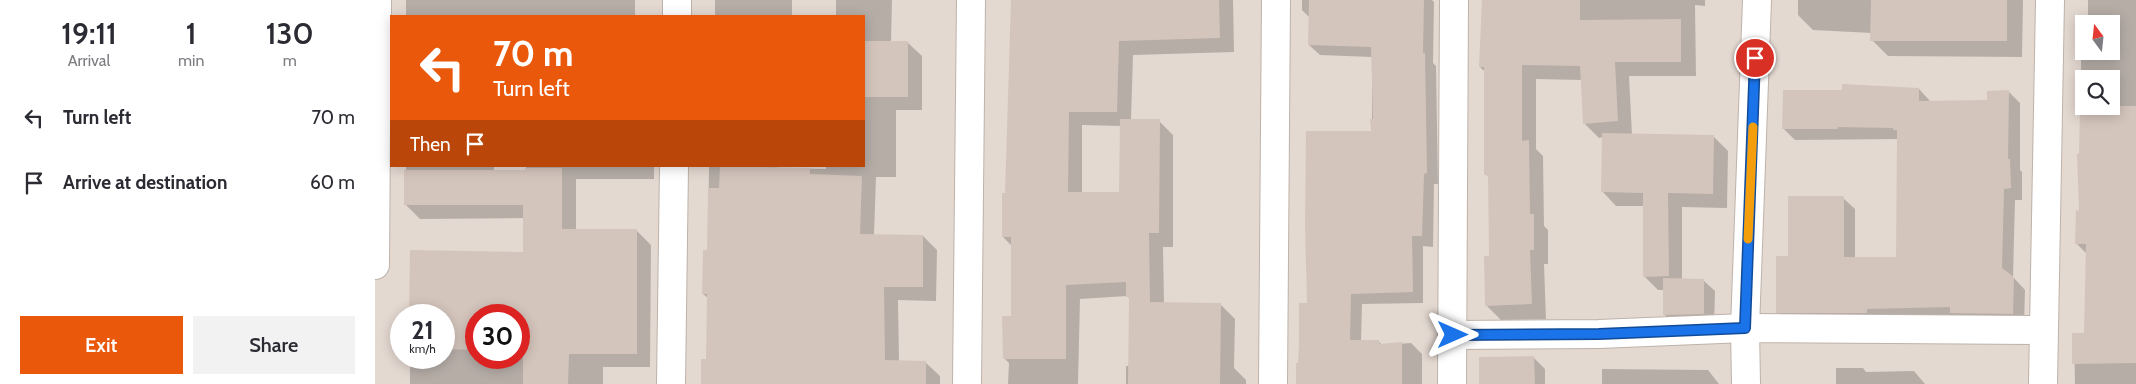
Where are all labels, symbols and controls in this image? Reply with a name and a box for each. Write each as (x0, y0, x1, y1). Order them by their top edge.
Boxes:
text: 19:11 (61, 15, 117, 52)
text: 1 (186, 15, 196, 52)
text: 130 (266, 15, 314, 52)
north arrow (2075, 15, 2120, 60)
map controls (2075, 15, 2120, 115)
text: 70 m (493, 32, 574, 75)
icon: left (410, 35, 475, 100)
pin (1734, 37, 1776, 79)
icon: arrive (1741, 44, 1769, 72)
text: Arrival (68, 51, 110, 70)
text: min (178, 51, 204, 70)
text: m (283, 51, 297, 70)
button: search (2075, 70, 2120, 115)
text: Turn left (493, 75, 570, 102)
icon: left (20, 104, 48, 132)
text: Turn left (63, 106, 131, 129)
text: 70 m (311, 106, 355, 129)
icon: arrive (461, 130, 489, 158)
text: Then (410, 133, 451, 156)
icon: arrive (20, 169, 48, 197)
text: Arrive at destination (63, 171, 227, 194)
text: 60 m (310, 171, 355, 194)
speed limit sign: 30 (465, 304, 530, 369)
position arrow (1426, 308, 1478, 360)
text: 21 (411, 315, 434, 345)
button: Exit (20, 316, 183, 374)
button: Share (193, 316, 355, 374)
text: km/h (409, 341, 436, 356)

